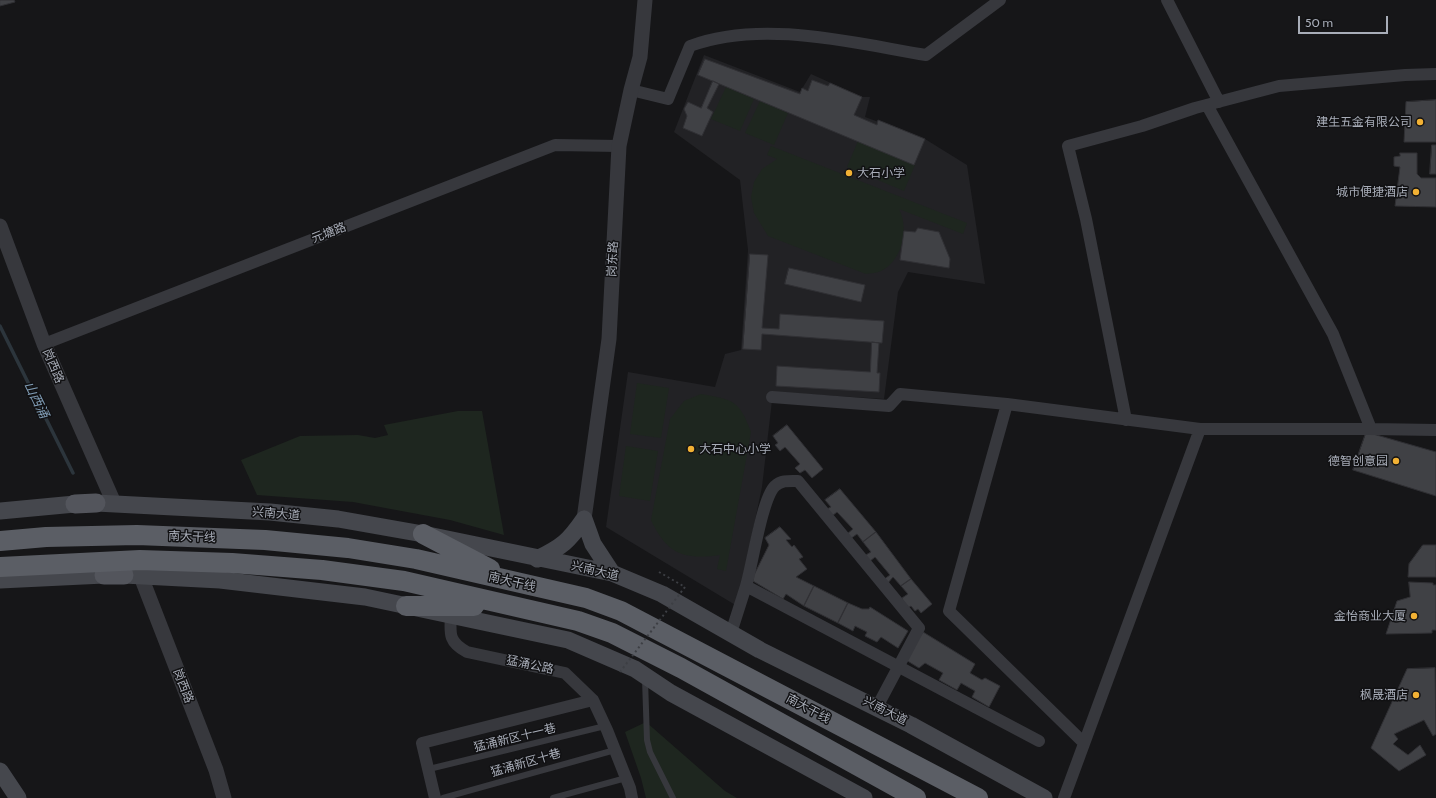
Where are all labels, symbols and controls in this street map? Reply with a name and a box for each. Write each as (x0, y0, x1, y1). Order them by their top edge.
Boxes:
scale bar (1300, 8, 1390, 34)
text: 50 m (1305, 15, 1333, 30)
place label: 建生五金有限公司 (1316, 115, 1412, 129)
marker: 建生五金有限公司 (1415, 117, 1425, 127)
place label: 大石小学 (857, 166, 905, 180)
marker: 大石小学 (844, 168, 854, 178)
place label: 城市便捷酒店 (1336, 185, 1408, 199)
marker: 城市便捷酒店 (1411, 187, 1421, 197)
street label: 元塘路 (310, 220, 348, 246)
street label: 岗东路 (605, 241, 621, 277)
street label: 岗西路 (39, 347, 67, 385)
water label: 山西涌 (20, 379, 52, 421)
place label: 大石中心小学 (699, 442, 771, 456)
marker: 大石中心小学 (686, 444, 696, 454)
place label: 德智创意园 (1328, 454, 1388, 468)
marker: 德智创意园 (1391, 456, 1401, 466)
street label: 兴南大道 (251, 505, 301, 523)
street label: 南大干线 (168, 529, 216, 545)
street label: 兴南大道 (570, 559, 620, 583)
street label: 南大干线 (487, 570, 537, 594)
place label: 金怡商业大厦 (1334, 609, 1406, 623)
marker: 金怡商业大厦 (1409, 611, 1419, 621)
street label: 猛涌公路 (505, 653, 555, 677)
street label: 岗西路 (170, 667, 196, 705)
place label: 枫晟酒店 (1360, 688, 1408, 702)
marker: 枫晟酒店 (1411, 690, 1421, 700)
street label: 南大干线 (783, 691, 833, 727)
street label: 兴南大道 (860, 694, 910, 728)
street label: 猛涌新区十一巷 (473, 721, 557, 755)
street label: 猛涌新区十巷 (489, 746, 563, 780)

